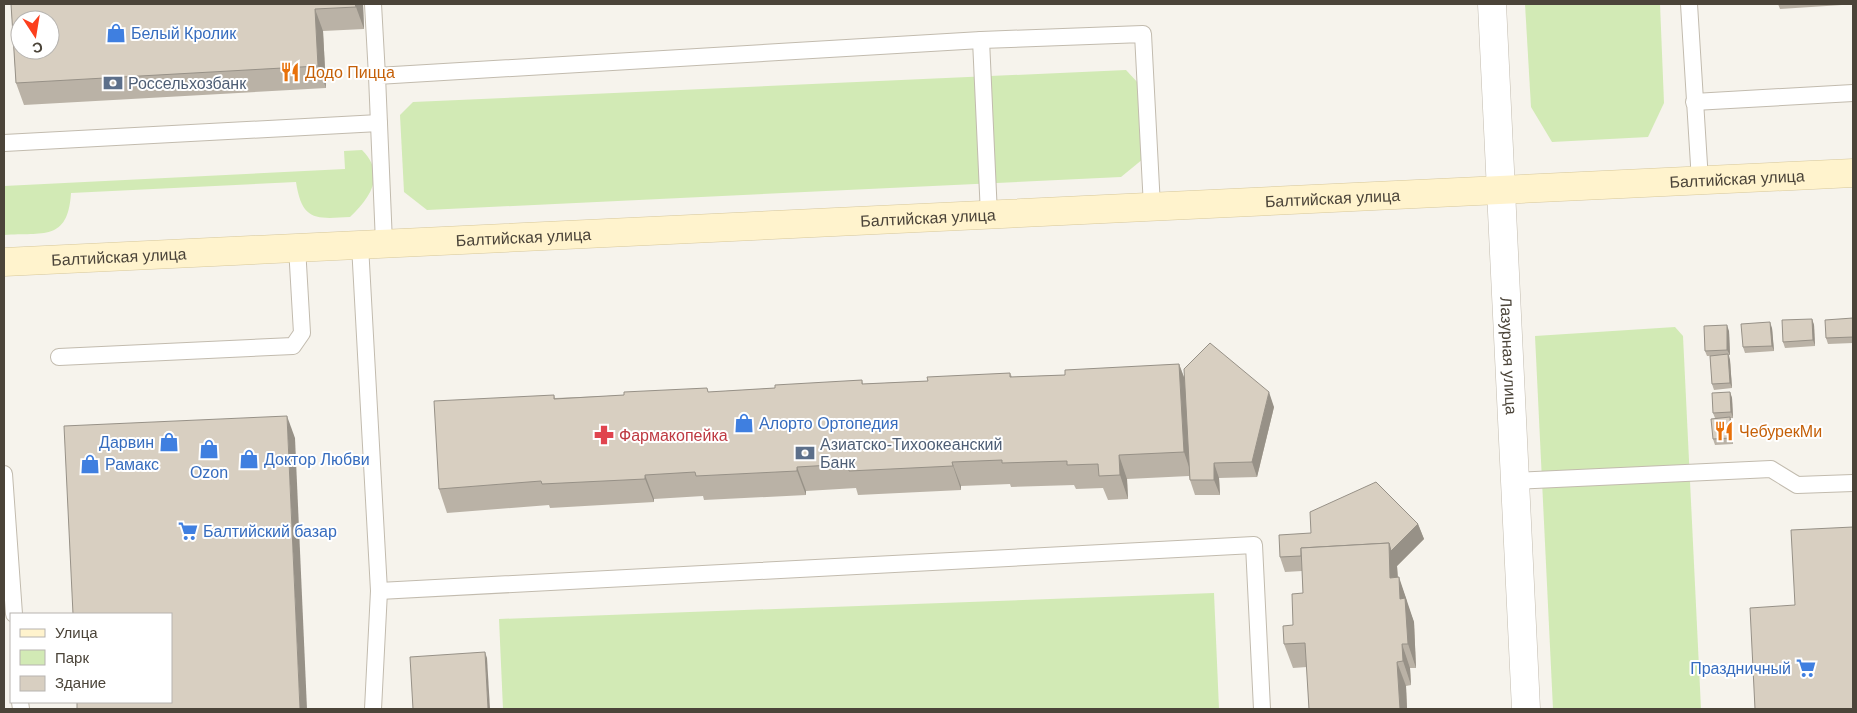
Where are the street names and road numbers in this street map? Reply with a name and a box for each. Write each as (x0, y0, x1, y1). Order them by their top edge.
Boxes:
street label: Балтийская улица (1669, 167, 1805, 191)
street label: Балтийская улица (1264, 187, 1401, 210)
street label: Балтийская улица (860, 206, 996, 230)
street label: Балтийская улица (455, 226, 592, 249)
street label: Балтийская улица (51, 245, 187, 269)
street label: Лазурная улица (1497, 296, 1520, 415)

